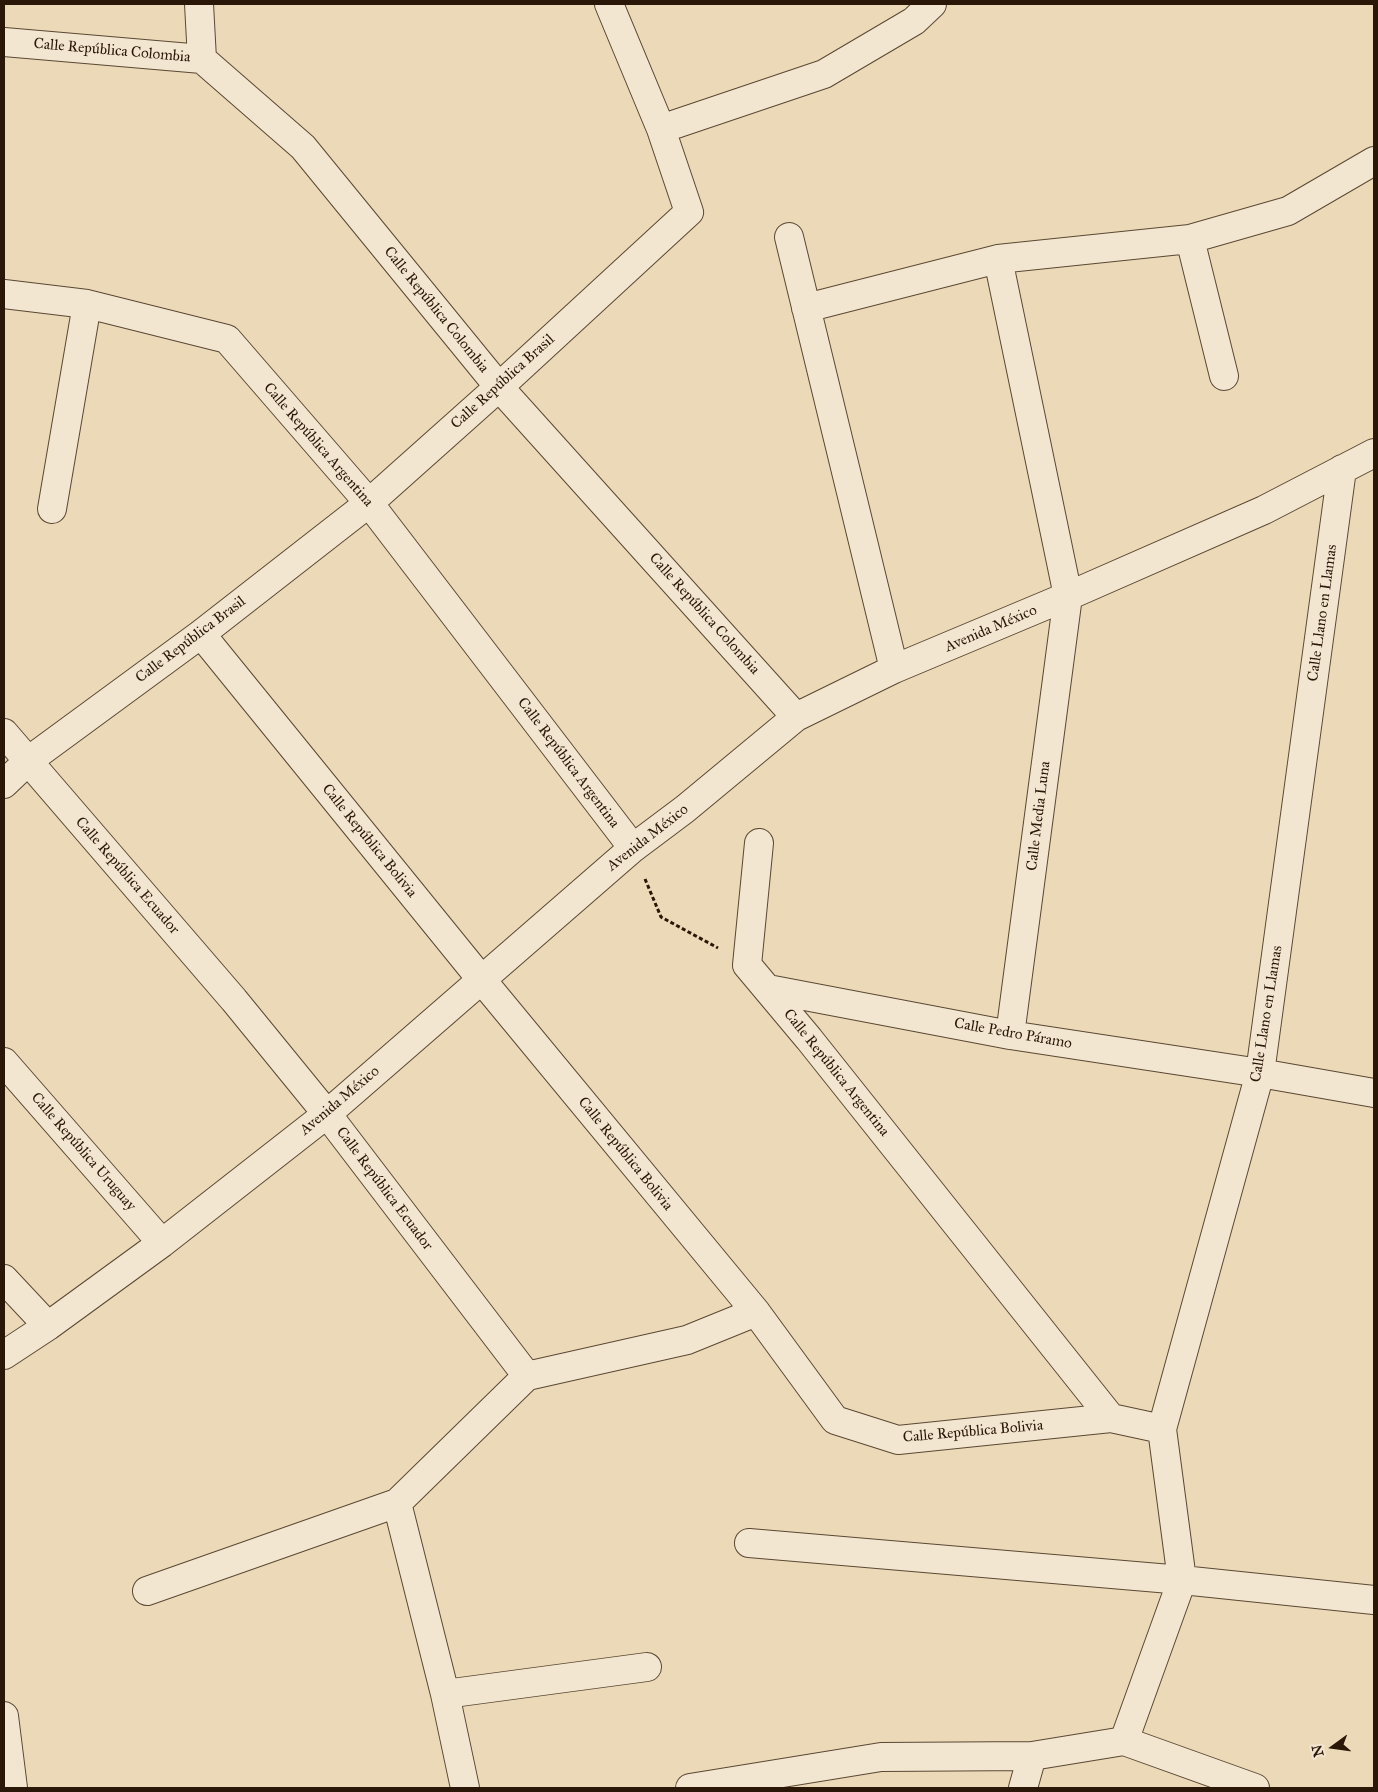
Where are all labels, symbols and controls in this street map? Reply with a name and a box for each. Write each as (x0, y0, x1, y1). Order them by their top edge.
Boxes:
street label: Calle República Colombia (33, 35, 191, 67)
street label: Calle República Colombia (380, 243, 492, 377)
street label: Calle República Brasil (448, 331, 558, 433)
street label: Calle República Argentina (259, 379, 377, 511)
street label: Calle Llano en Llamas (1304, 543, 1342, 683)
street label: Calle República Colombia (645, 550, 763, 678)
street label: Calle República Brasil (132, 593, 250, 687)
street label: Avenida México (942, 602, 1040, 656)
street label: Calle República Argentina (513, 694, 623, 832)
street label: Calle Media Luna (1023, 760, 1055, 872)
street label: Calle República Bolivia (318, 781, 420, 901)
street label: Avenida México (604, 801, 692, 875)
street label: Calle República Ecuador (71, 814, 183, 938)
street label: Calle Llano en Llamas (1247, 944, 1287, 1084)
street label: Calle República Argentina (779, 1006, 893, 1140)
street label: Calle Pedro Páramo (953, 1015, 1073, 1053)
street label: Avenida México (297, 1063, 383, 1139)
street label: Calle República Uruguay (27, 1089, 139, 1215)
street label: Calle República Bolivia (574, 1094, 676, 1214)
street label: Calle República Ecuador (332, 1124, 436, 1254)
street label: Calle República Bolivia (902, 1417, 1044, 1447)
north arrow (1308, 1722, 1358, 1772)
text: N (1308, 1743, 1328, 1759)

